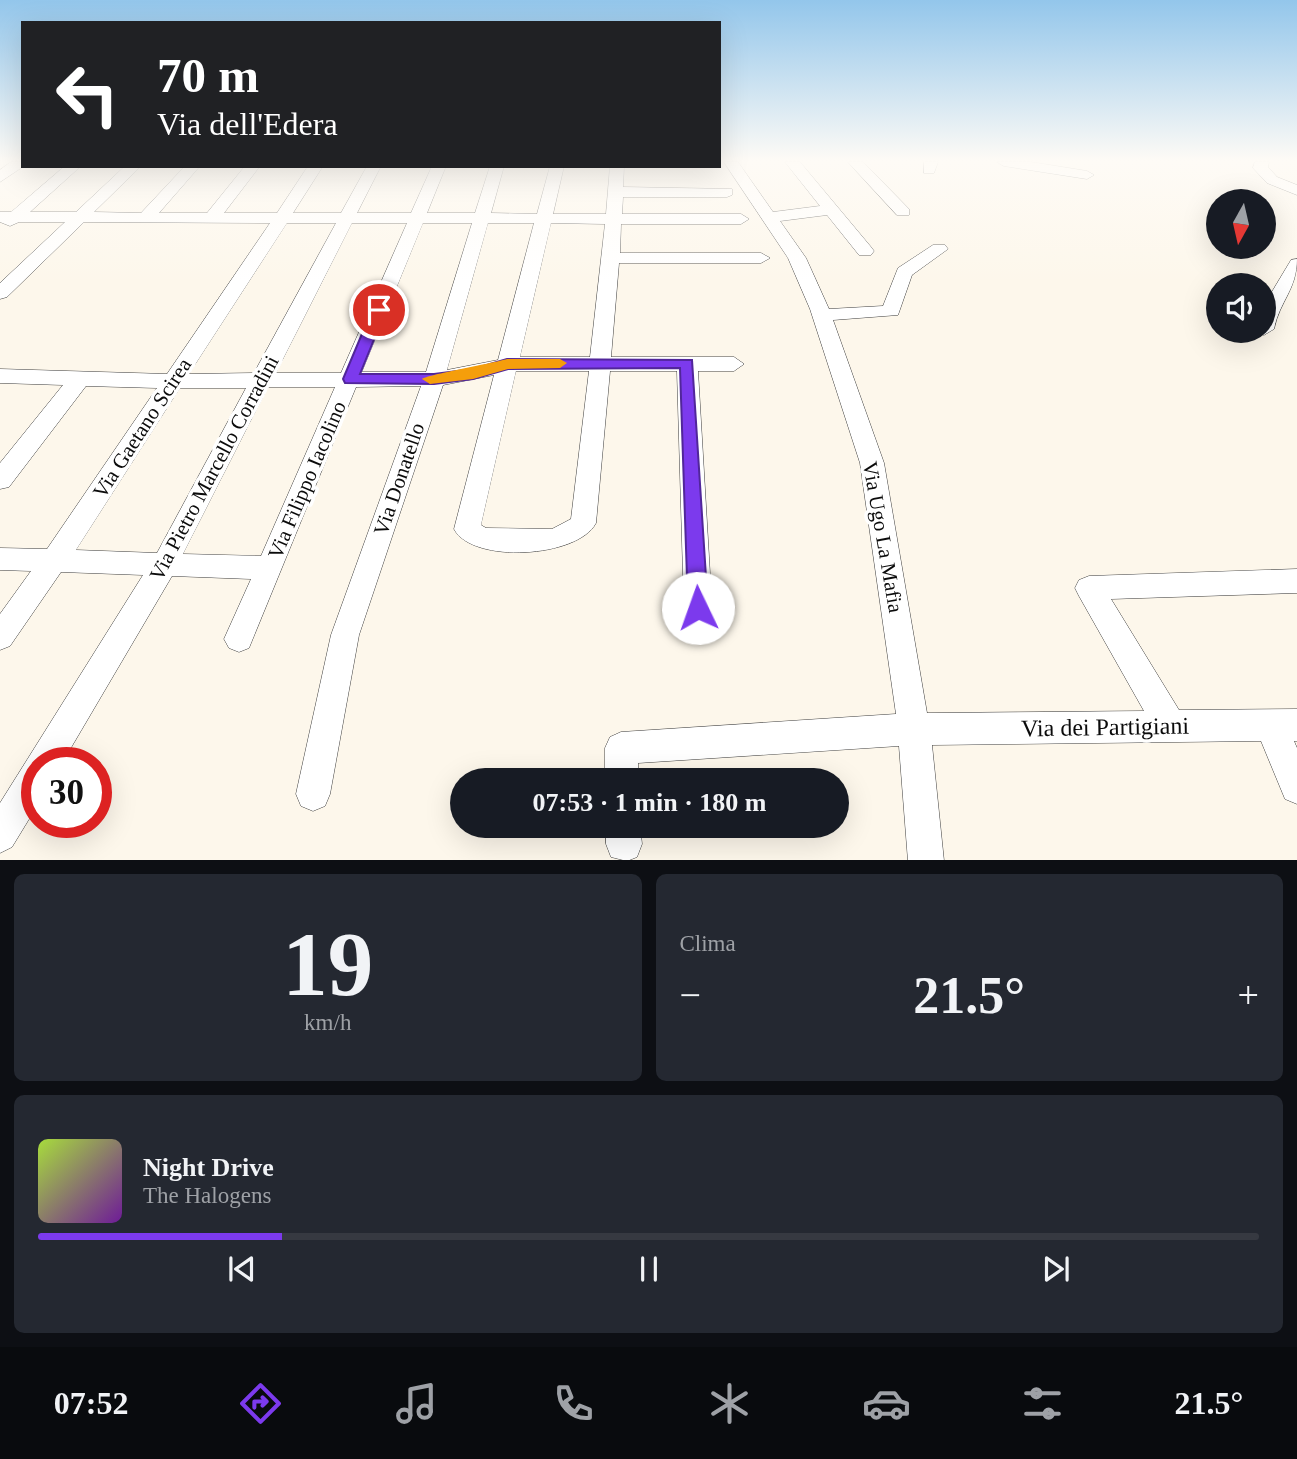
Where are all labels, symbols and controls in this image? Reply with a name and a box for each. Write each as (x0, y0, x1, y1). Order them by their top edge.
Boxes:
text: 70 m (157, 48, 259, 103)
icon: left (42, 49, 133, 140)
text: Via dell'Edera (157, 106, 338, 142)
north arrow (1206, 189, 1276, 259)
map controls (1206, 189, 1276, 343)
button: sound (1206, 273, 1276, 343)
pin (349, 280, 409, 340)
icon: arrive (360, 291, 398, 329)
street label: Via Pietro Marcello Corradini (144, 351, 284, 585)
street label: Via Gaetano Scirea (88, 353, 197, 502)
street label: Via Filippo Iacolino (263, 398, 351, 562)
street label: Via Donatello (369, 420, 429, 538)
street label: Via Ugo La Mafia (858, 459, 908, 615)
position arrow (661, 571, 735, 645)
street label: Via dei Partigiani (1021, 713, 1189, 741)
speed limit sign: 30 (21, 747, 112, 838)
text: 07:53 · 1 min · 180 m (533, 788, 767, 817)
text: 19 (282, 914, 373, 1015)
text: Clima (680, 931, 736, 956)
text: 21.5° (913, 967, 1025, 1024)
text: − (680, 974, 701, 1016)
text: + (1238, 974, 1259, 1016)
text: km/h (304, 1010, 351, 1035)
text: Night Drive (143, 1153, 274, 1182)
text: The Halogens (143, 1183, 271, 1208)
icon: previous (223, 1250, 261, 1288)
icon: pause (630, 1250, 668, 1288)
icon: next (1037, 1250, 1075, 1288)
icon: directions (236, 1379, 285, 1428)
icon: music (392, 1379, 441, 1428)
icon: phone (549, 1379, 598, 1428)
icon: climate (705, 1379, 754, 1428)
icon: car (862, 1379, 911, 1428)
icon: filters (1018, 1379, 1067, 1428)
text: 07:52 (54, 1385, 128, 1421)
text: 21.5° (1174, 1385, 1243, 1421)

